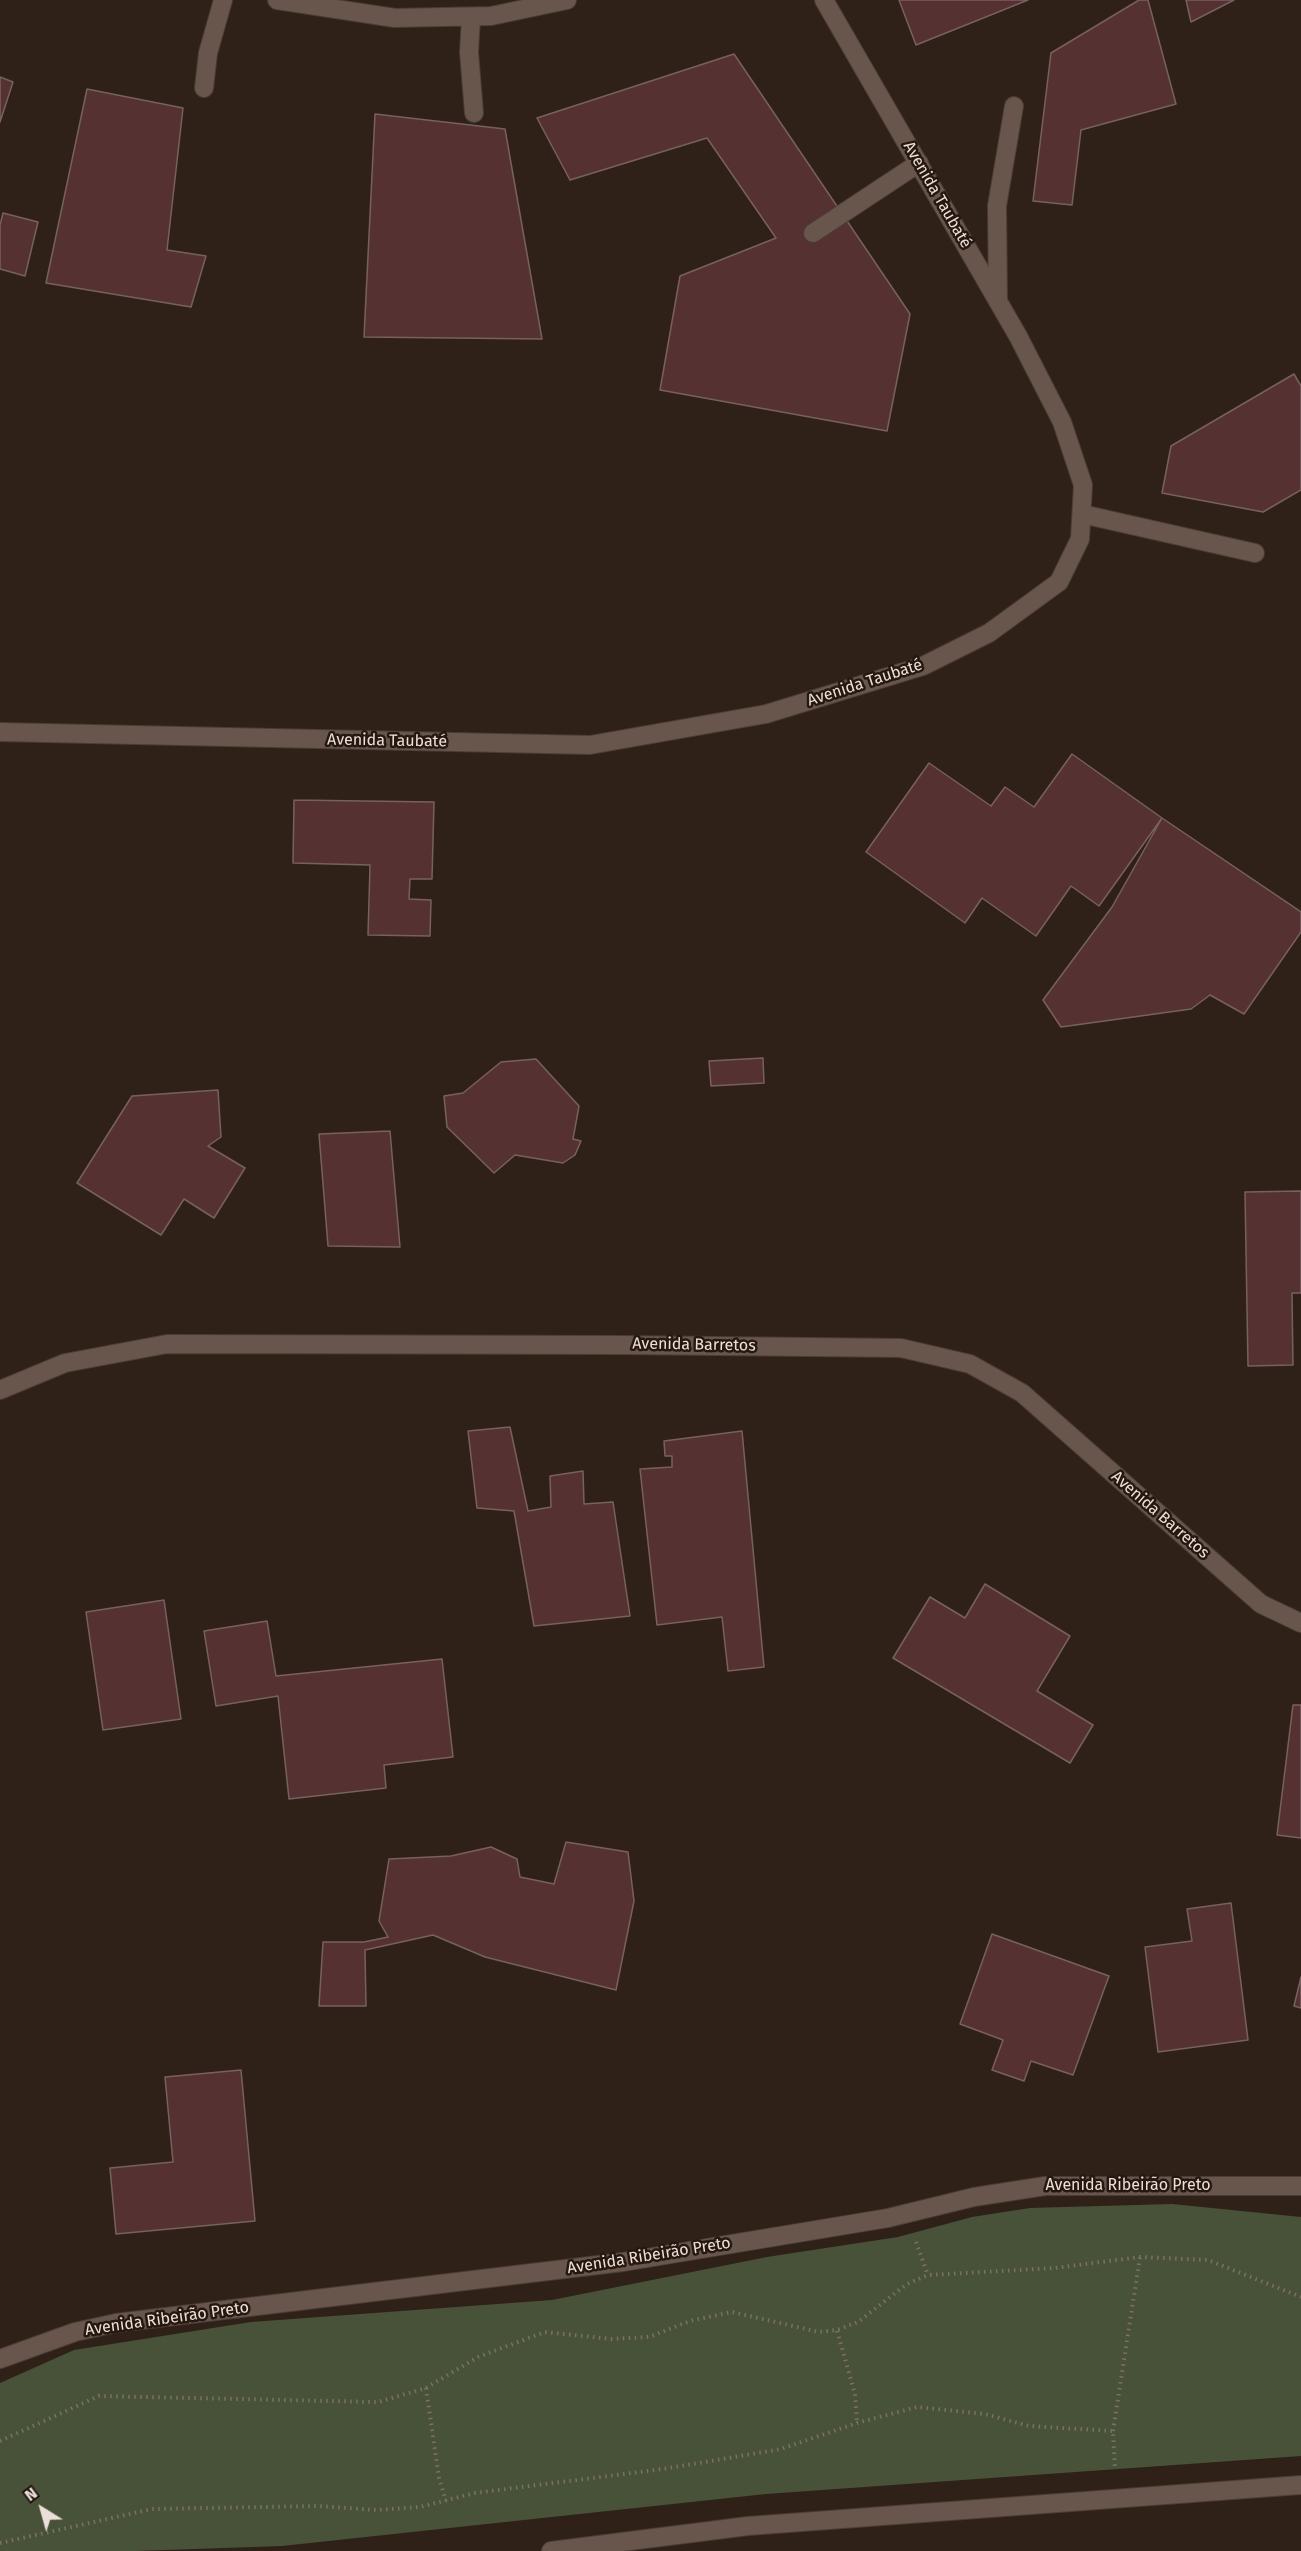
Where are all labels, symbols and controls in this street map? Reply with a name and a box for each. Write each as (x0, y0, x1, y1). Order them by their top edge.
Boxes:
street label: Avenida Taubaté (899, 138, 975, 252)
street label: Avenida Taubaté (805, 655, 925, 711)
street label: Avenida Taubaté (327, 730, 447, 752)
street label: Avenida Barretos (632, 1334, 756, 1356)
street label: Avenida Barretos (1107, 1467, 1213, 1563)
street label: Avenida Ribeirão Preto (1045, 2176, 1211, 2196)
street label: Avenida Ribeirão Preto (566, 2234, 732, 2278)
street label: Avenida Ribeirão Preto (84, 2298, 250, 2340)
north arrow (12, 2479, 72, 2539)
text: N (21, 2483, 41, 2505)

